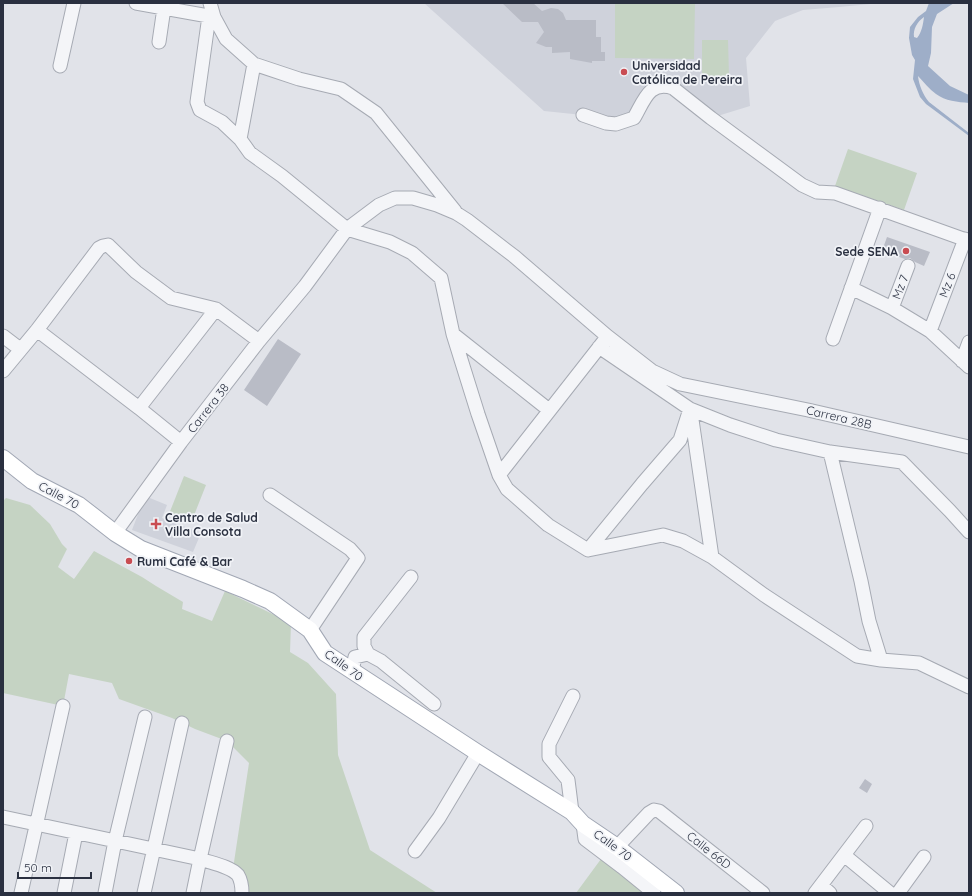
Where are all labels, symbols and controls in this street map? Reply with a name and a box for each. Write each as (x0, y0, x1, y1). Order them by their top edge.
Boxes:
place label: Universidad Católica de Pereira (632, 58, 742, 87)
marker: Universidad Católica de Pereira (619, 67, 629, 77)
place label: Sede SENA (835, 244, 898, 259)
marker: Sede SENA (901, 246, 911, 256)
street label: Mz 6 (935, 270, 959, 300)
street label: Mz 7 (888, 273, 912, 301)
street label: Carrera 38 (184, 380, 232, 436)
street label: Carrera 28B (805, 402, 873, 432)
street label: Calle 70 (36, 478, 82, 512)
place label: Centro de Salud Villa Consota (165, 510, 258, 539)
marker: Centro de Salud Villa Consota (150, 518, 162, 530)
place label: Rumi Café & Bar (137, 554, 232, 569)
marker: Rumi Café & Bar (124, 556, 134, 566)
street label: Calle 70 (322, 646, 366, 684)
street label: Calle 70 (591, 826, 635, 864)
street label: Calle 66D (684, 828, 734, 872)
scale bar (18, 854, 91, 880)
text: 50 m (24, 860, 52, 875)

